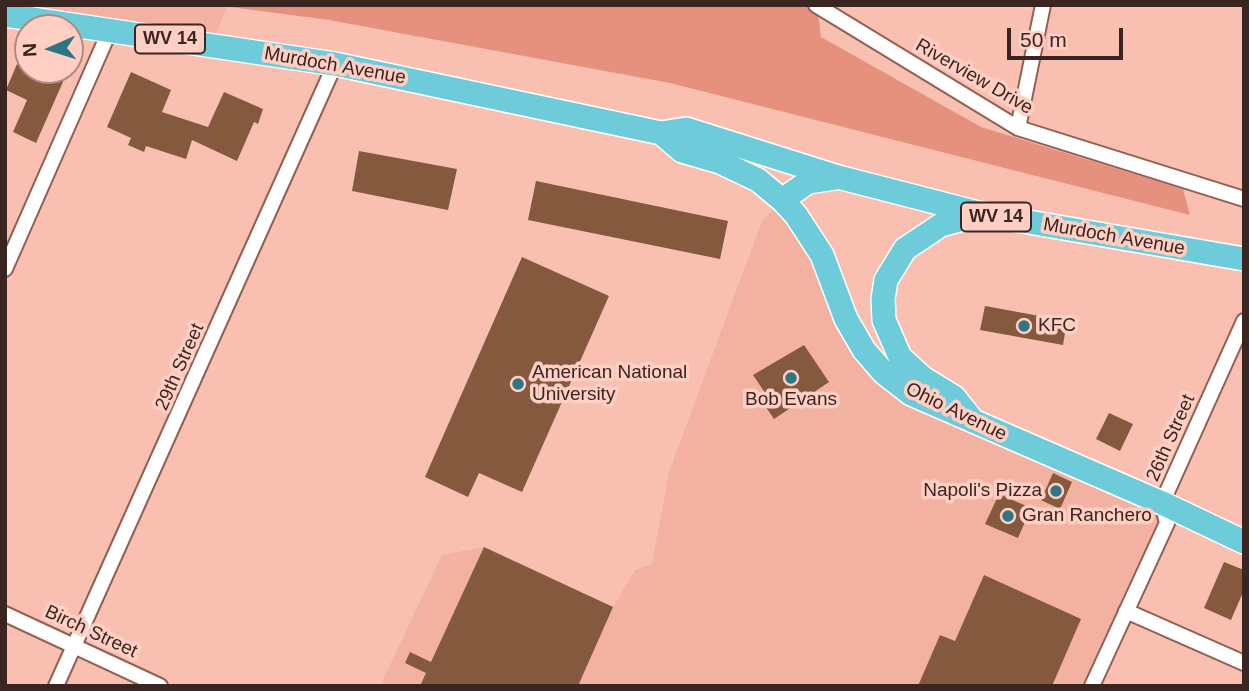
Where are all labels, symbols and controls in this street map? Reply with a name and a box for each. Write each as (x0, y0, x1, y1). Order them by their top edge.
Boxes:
north arrow (14, 14, 84, 84)
scale bar (1011, 14, 1126, 58)
road number: WV 14 (135, 24, 205, 54)
text: 50 m (1020, 28, 1067, 51)
street label: Riverview Drive (911, 34, 1037, 120)
street label: Murdoch Avenue (262, 42, 408, 90)
text: N (19, 43, 40, 57)
road number: WV 14 (961, 202, 1031, 232)
street label: Murdoch Avenue (1041, 213, 1187, 261)
place label: KFC (1038, 315, 1076, 337)
marker: KFC (1016, 318, 1032, 334)
street label: 29th Street (151, 320, 209, 414)
place label: American National University (532, 362, 687, 406)
marker: Bob Evans (783, 370, 799, 386)
marker: American National University (510, 376, 526, 392)
street label: Ohio Avenue (902, 378, 1010, 446)
place label: Bob Evans (745, 389, 837, 411)
street label: 26th Street (1142, 391, 1200, 485)
place label: Napoli's Pizza (923, 480, 1042, 502)
marker: Napoli's Pizza (1048, 483, 1064, 499)
place label: Gran Ranchero (1022, 505, 1152, 527)
marker: Gran Ranchero (1000, 508, 1016, 524)
street label: Birch Street (41, 601, 141, 663)

